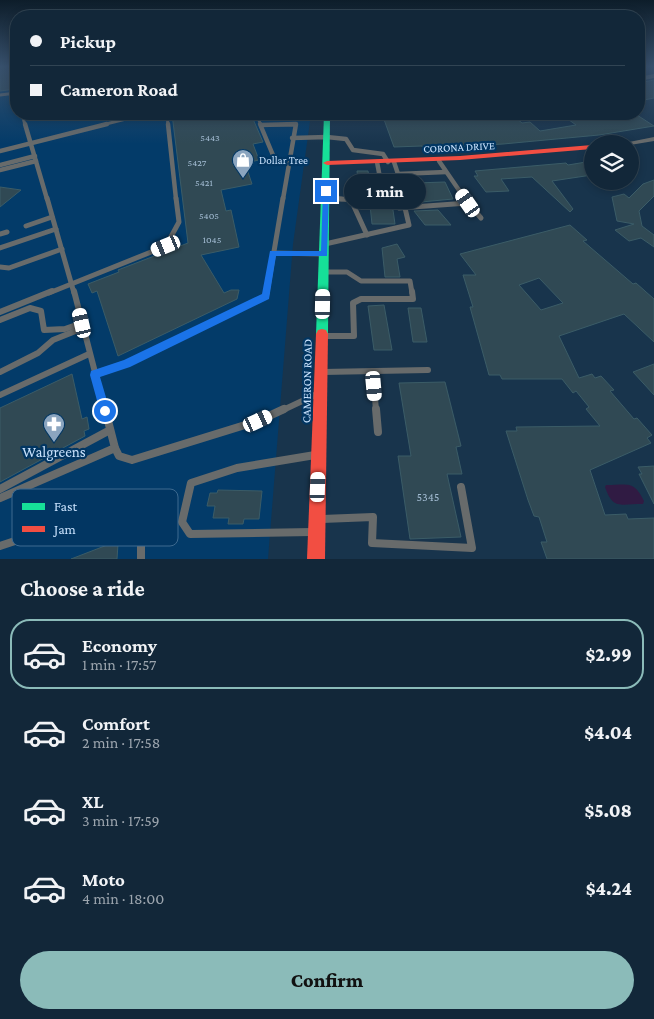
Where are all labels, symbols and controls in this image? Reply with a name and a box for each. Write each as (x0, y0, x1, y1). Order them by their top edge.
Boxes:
text: Pickup (60, 31, 116, 52)
text: Cameron Road (60, 79, 178, 100)
house number: 5443 (200, 132, 220, 143)
map controls (584, 135, 639, 190)
button: layers (584, 135, 639, 190)
street label: CORONA DRIVE (423, 139, 495, 155)
shop icon: Dollar Tree (231, 148, 255, 179)
place label: Dollar Tree (259, 154, 308, 166)
house number: 5427 (188, 157, 207, 168)
callout: 1 min (344, 174, 426, 208)
house number: 5421 (195, 177, 213, 188)
route end (315, 180, 337, 202)
text: 1 min (366, 183, 404, 200)
car (453, 186, 482, 220)
house number: 5405 (199, 210, 219, 221)
car (149, 233, 182, 259)
house number: 1045 (203, 234, 222, 245)
car (315, 289, 330, 319)
car (71, 307, 92, 339)
street label: CAMERON ROAD (299, 339, 315, 423)
car (365, 370, 382, 402)
route start (94, 400, 116, 422)
car (241, 408, 274, 434)
pharmacy icon: Walgreens (42, 412, 66, 443)
place label: Walgreens (22, 444, 86, 461)
car (309, 472, 326, 502)
legend (12, 489, 178, 546)
house number: 5345 (417, 490, 439, 504)
text: Fast (54, 498, 78, 514)
text: Jam (52, 521, 76, 537)
text: Choose a ride (20, 576, 145, 601)
icon: car (22, 632, 67, 677)
text: Economy (82, 635, 157, 656)
text: $2.99 (586, 644, 632, 665)
text: 1 min · 17:57 (82, 656, 156, 673)
icon: car (22, 710, 67, 755)
text: Comfort (82, 713, 150, 734)
text: $4.04 (584, 722, 632, 743)
text: 2 min · 17:58 (82, 734, 160, 751)
icon: car (22, 788, 67, 833)
text: XL (82, 791, 104, 812)
text: $5.08 (584, 800, 632, 821)
text: 3 min · 17:59 (82, 812, 160, 829)
icon: car (22, 866, 67, 911)
text: Moto (82, 869, 125, 890)
text: $4.24 (586, 878, 632, 899)
text: 4 min · 18:00 (82, 890, 164, 907)
button: Confirm (20, 951, 634, 1009)

